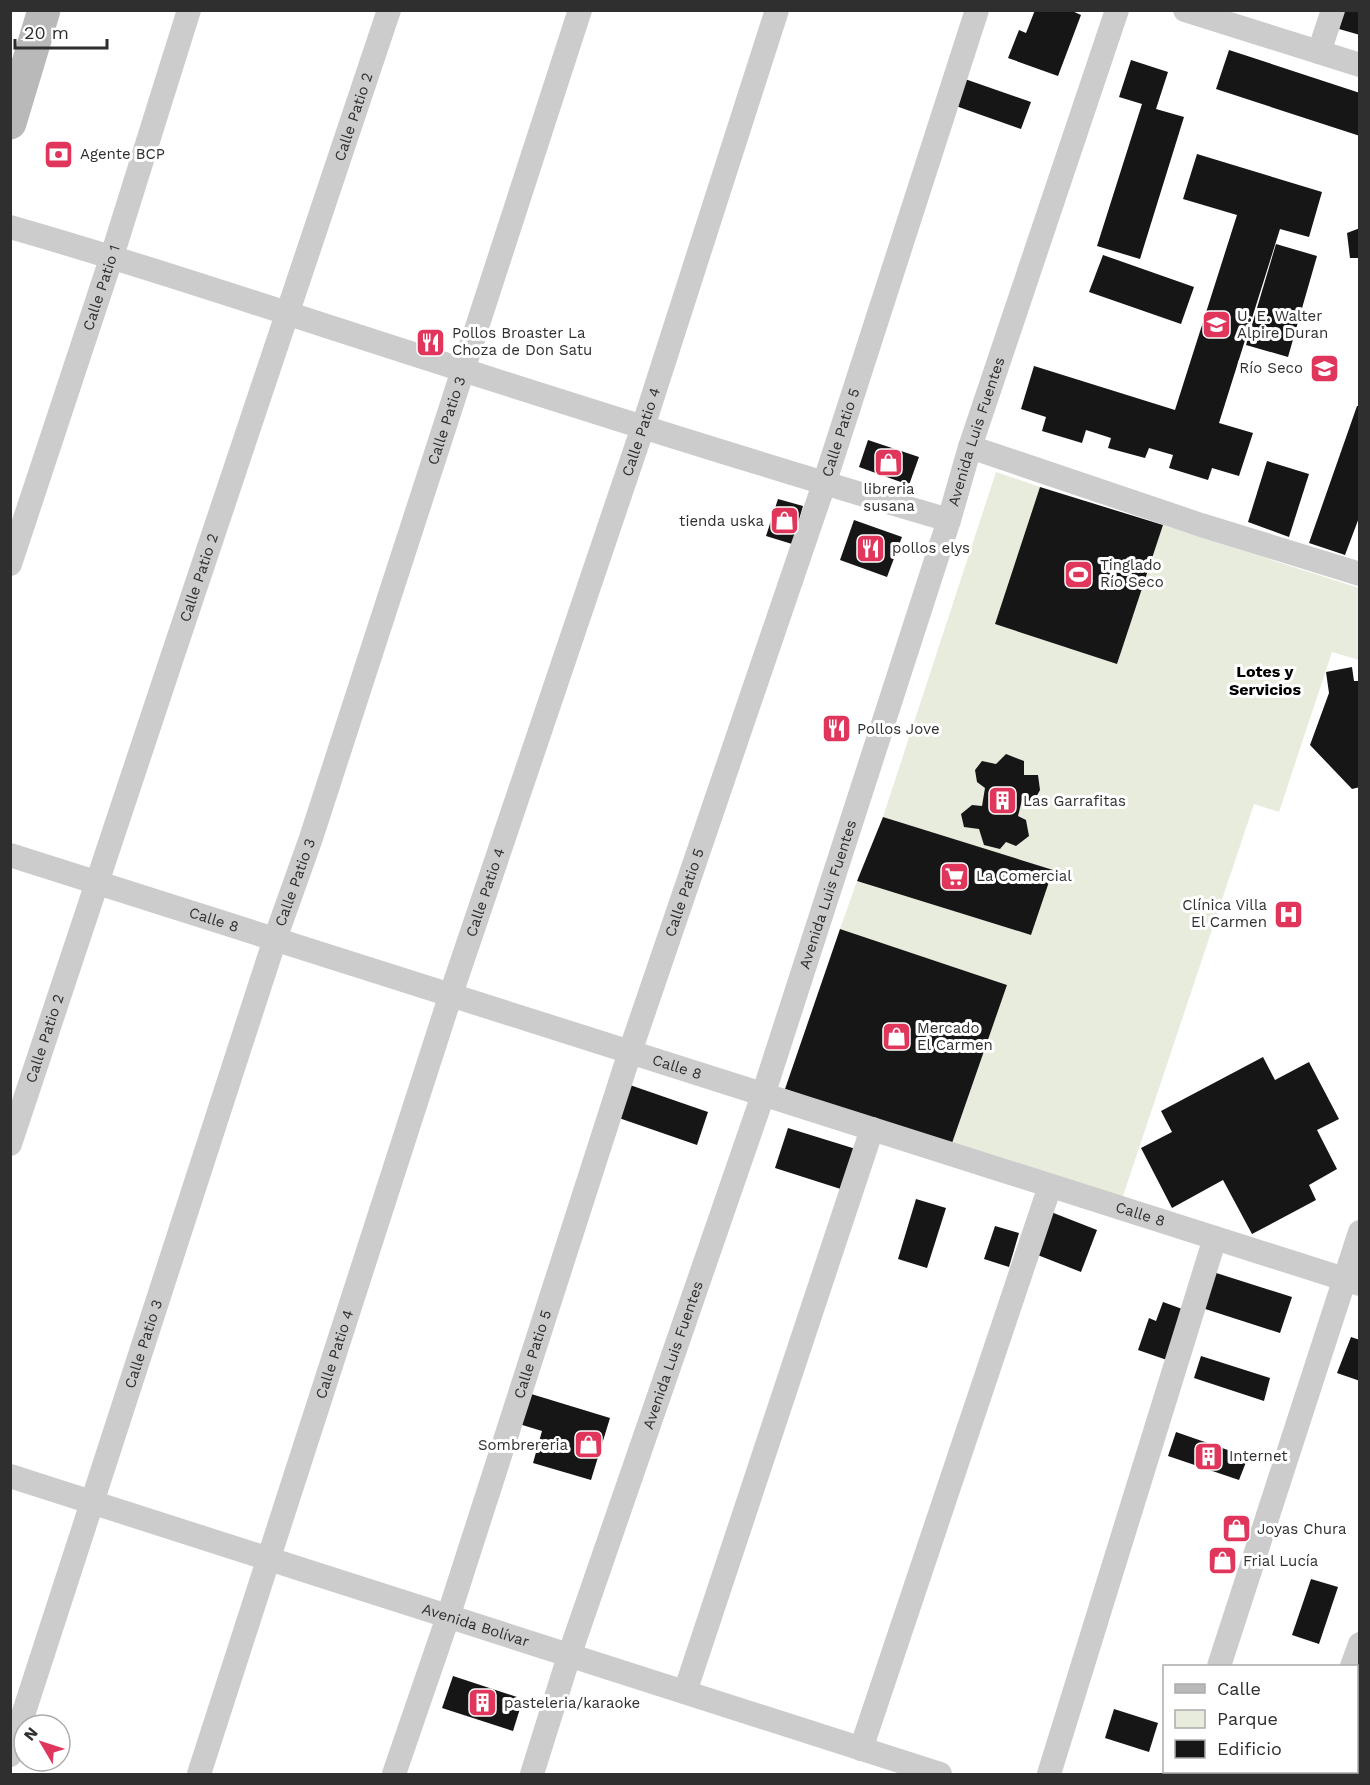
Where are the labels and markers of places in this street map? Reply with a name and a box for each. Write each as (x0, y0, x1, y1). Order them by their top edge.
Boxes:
bank icon: Agente BCP (43, 138, 75, 170)
place label: Agente BCP (80, 145, 165, 163)
place label: U. E. Walter Alpire Duran (1237, 307, 1328, 342)
school or university icon: U. E. Walter Alpire Duran (1200, 309, 1232, 341)
place label: Pollos Broaster La Choza de Don Satu (452, 324, 592, 359)
restaurant icon: Pollos Broaster La Choza de Don Satu (415, 326, 447, 358)
school or university icon: Río Seco (1308, 352, 1340, 384)
place label: Río Seco (1239, 359, 1303, 377)
shop icon: libreria susana (873, 446, 905, 478)
place label: libreria susana (863, 480, 915, 515)
shop icon: tienda uska (769, 505, 801, 537)
place label: tienda uska (679, 512, 765, 530)
restaurant icon: pollos elys (855, 532, 887, 564)
place label: pollos elys (892, 539, 970, 557)
place label: Tinglado Río Seco (1100, 556, 1164, 591)
sports icon: Tinglado Río Seco (1063, 558, 1095, 590)
restaurant icon: Pollos Jove (820, 713, 852, 745)
place label: Pollos Jove (857, 720, 940, 738)
building icon: Las Garrafitas (986, 785, 1018, 817)
place label: Las Garrafitas (1023, 792, 1126, 810)
supermarket icon: La Comercial (939, 860, 971, 892)
place label: La Comercial (976, 867, 1072, 885)
place label: Clínica Villa El Carmen (1182, 896, 1267, 931)
hospital icon: Clínica Villa El Carmen (1272, 898, 1304, 930)
place label: Mercado El Carmen (917, 1019, 993, 1054)
shop icon: Mercado El Carmen (880, 1021, 912, 1053)
shop icon: Sombrereria (573, 1429, 605, 1461)
place label: Sombrereria (478, 1436, 568, 1454)
building icon: Internet (1192, 1440, 1224, 1472)
place label: Internet (1229, 1447, 1288, 1465)
shop icon: Joyas Chura (1220, 1513, 1252, 1545)
place label: Joyas Chura (1257, 1520, 1347, 1538)
shop icon: Frial Lucía (1206, 1545, 1238, 1577)
place label: Frial Lucía (1243, 1552, 1319, 1570)
building icon: pasteleria/karaoke (467, 1687, 499, 1719)
place label: pasteleria/karaoke (504, 1694, 640, 1712)

